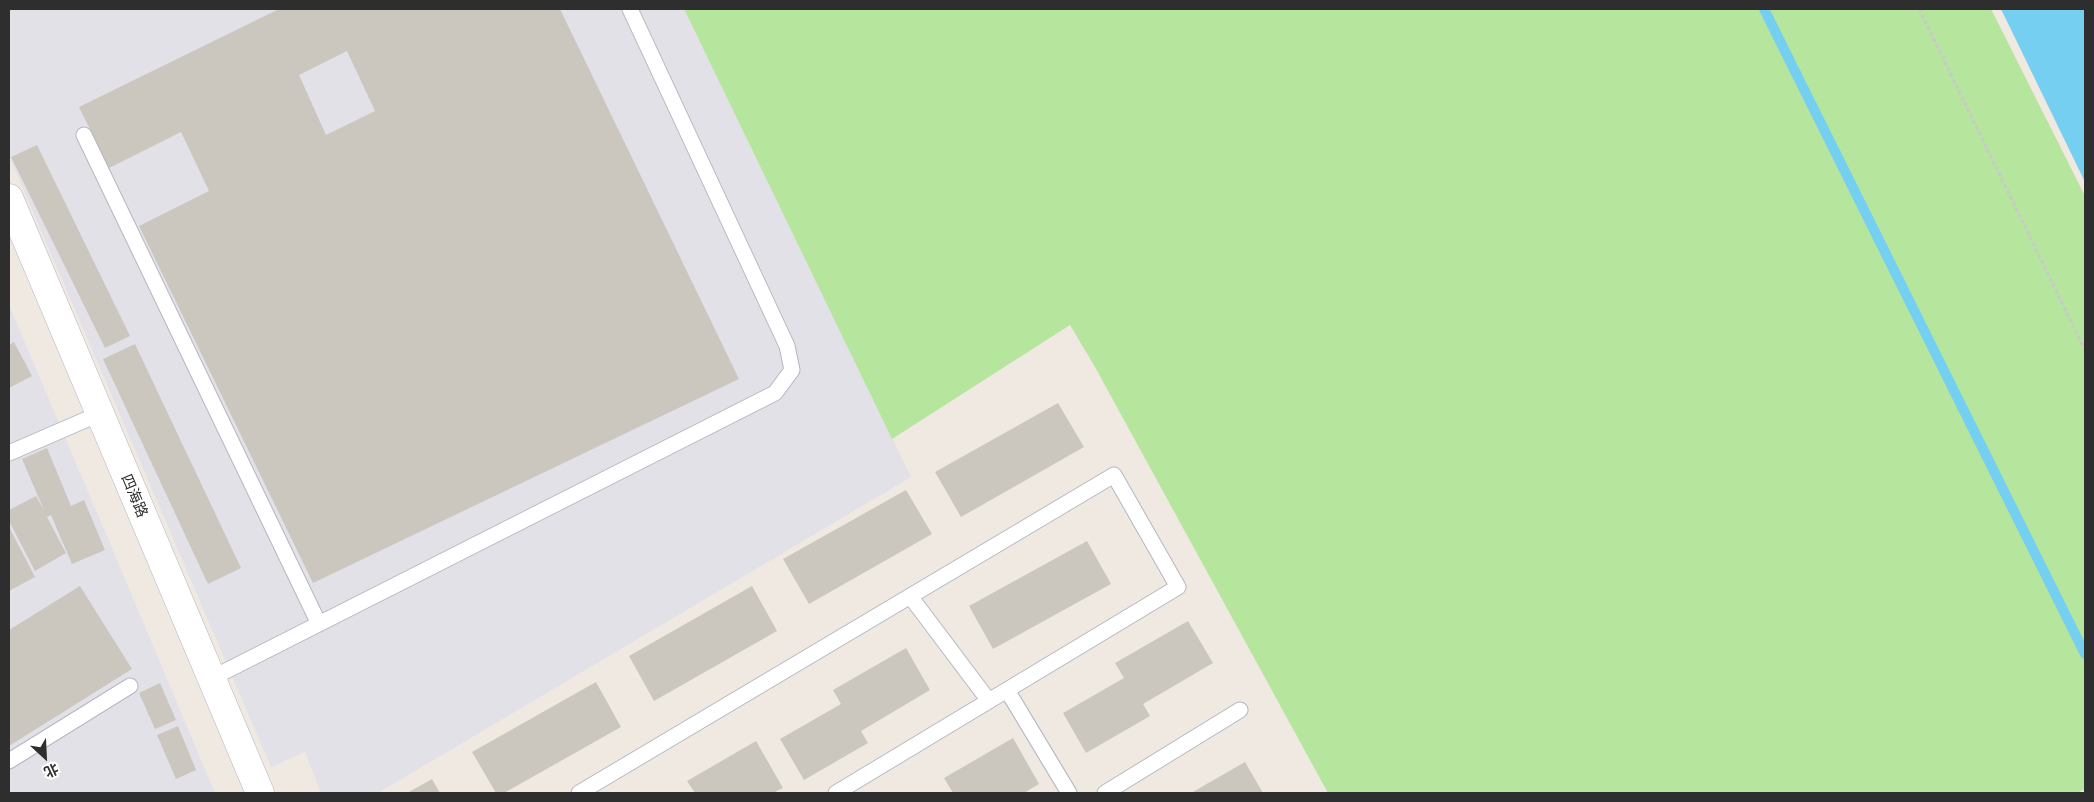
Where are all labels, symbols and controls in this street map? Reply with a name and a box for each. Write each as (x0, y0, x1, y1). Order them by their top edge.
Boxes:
street label: 四海路 (117, 472, 151, 520)
north arrow (20, 732, 70, 782)
text: 北 (41, 759, 61, 782)

